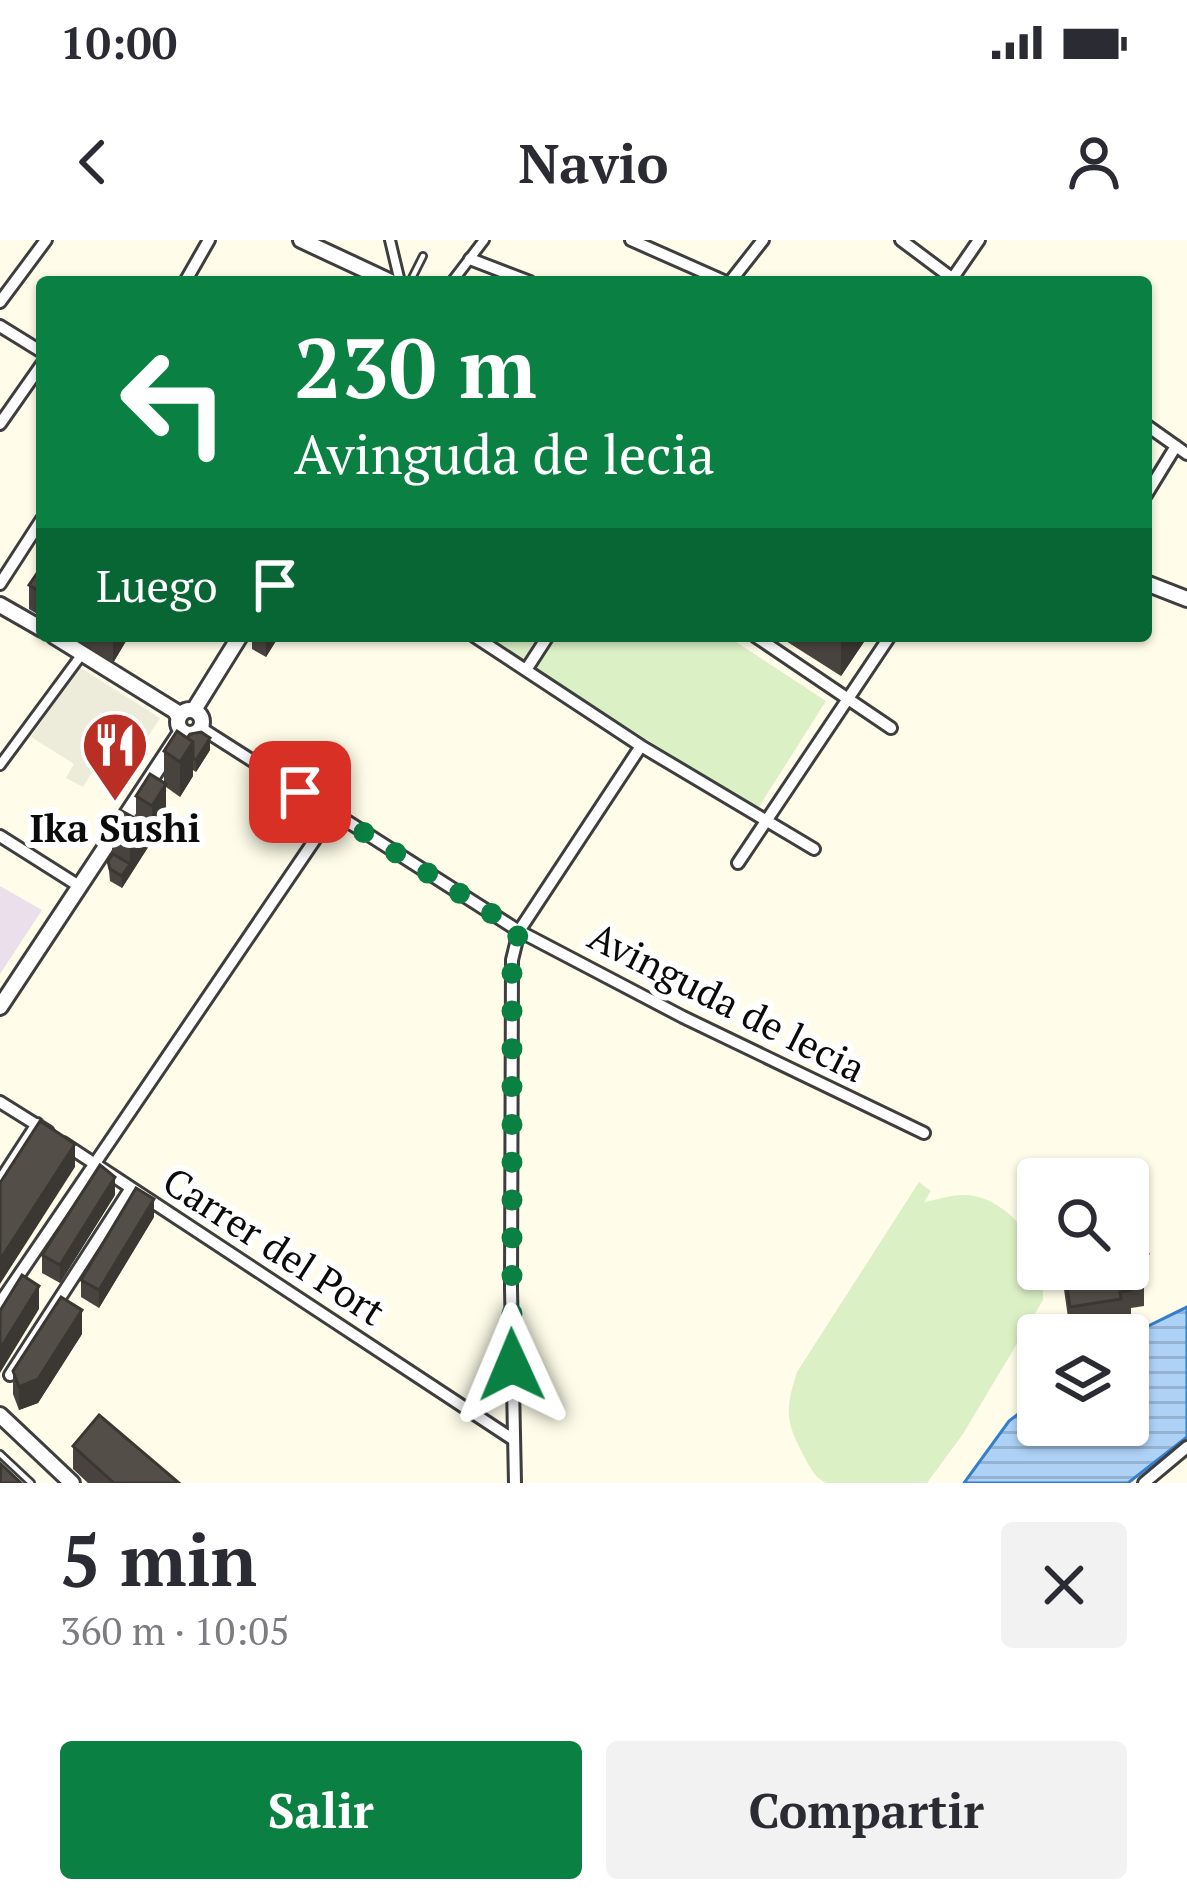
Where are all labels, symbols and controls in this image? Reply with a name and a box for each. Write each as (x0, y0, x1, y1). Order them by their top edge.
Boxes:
text: 10:00 (60, 12, 177, 72)
text: Navio (518, 127, 669, 198)
icon: back (60, 129, 126, 195)
icon: person (1061, 129, 1127, 195)
text: 230 m (294, 311, 537, 422)
icon: left (96, 324, 252, 480)
text: Avinguda de lecia (294, 418, 715, 489)
icon: arrive (242, 552, 308, 618)
text: Luego (96, 555, 218, 615)
restaurant icon: Ika Sushi (80, 710, 150, 804)
pin (249, 741, 351, 843)
icon: arrive (267, 759, 333, 825)
place label: Ika Sushi (29, 801, 201, 853)
street label: Avinguda de lecia (580, 909, 875, 1093)
street label: Carrer del Port (154, 1154, 395, 1336)
map controls (1017, 1158, 1149, 1446)
button: search (1017, 1158, 1149, 1290)
position arrow (449, 1302, 575, 1428)
button: layers (1017, 1314, 1149, 1446)
text: 5 min (60, 1511, 257, 1607)
button: close (1001, 1522, 1127, 1648)
text: 360 m · 10:05 (60, 1604, 290, 1656)
button: Salir (60, 1741, 582, 1879)
button: Compartir (606, 1741, 1127, 1879)

